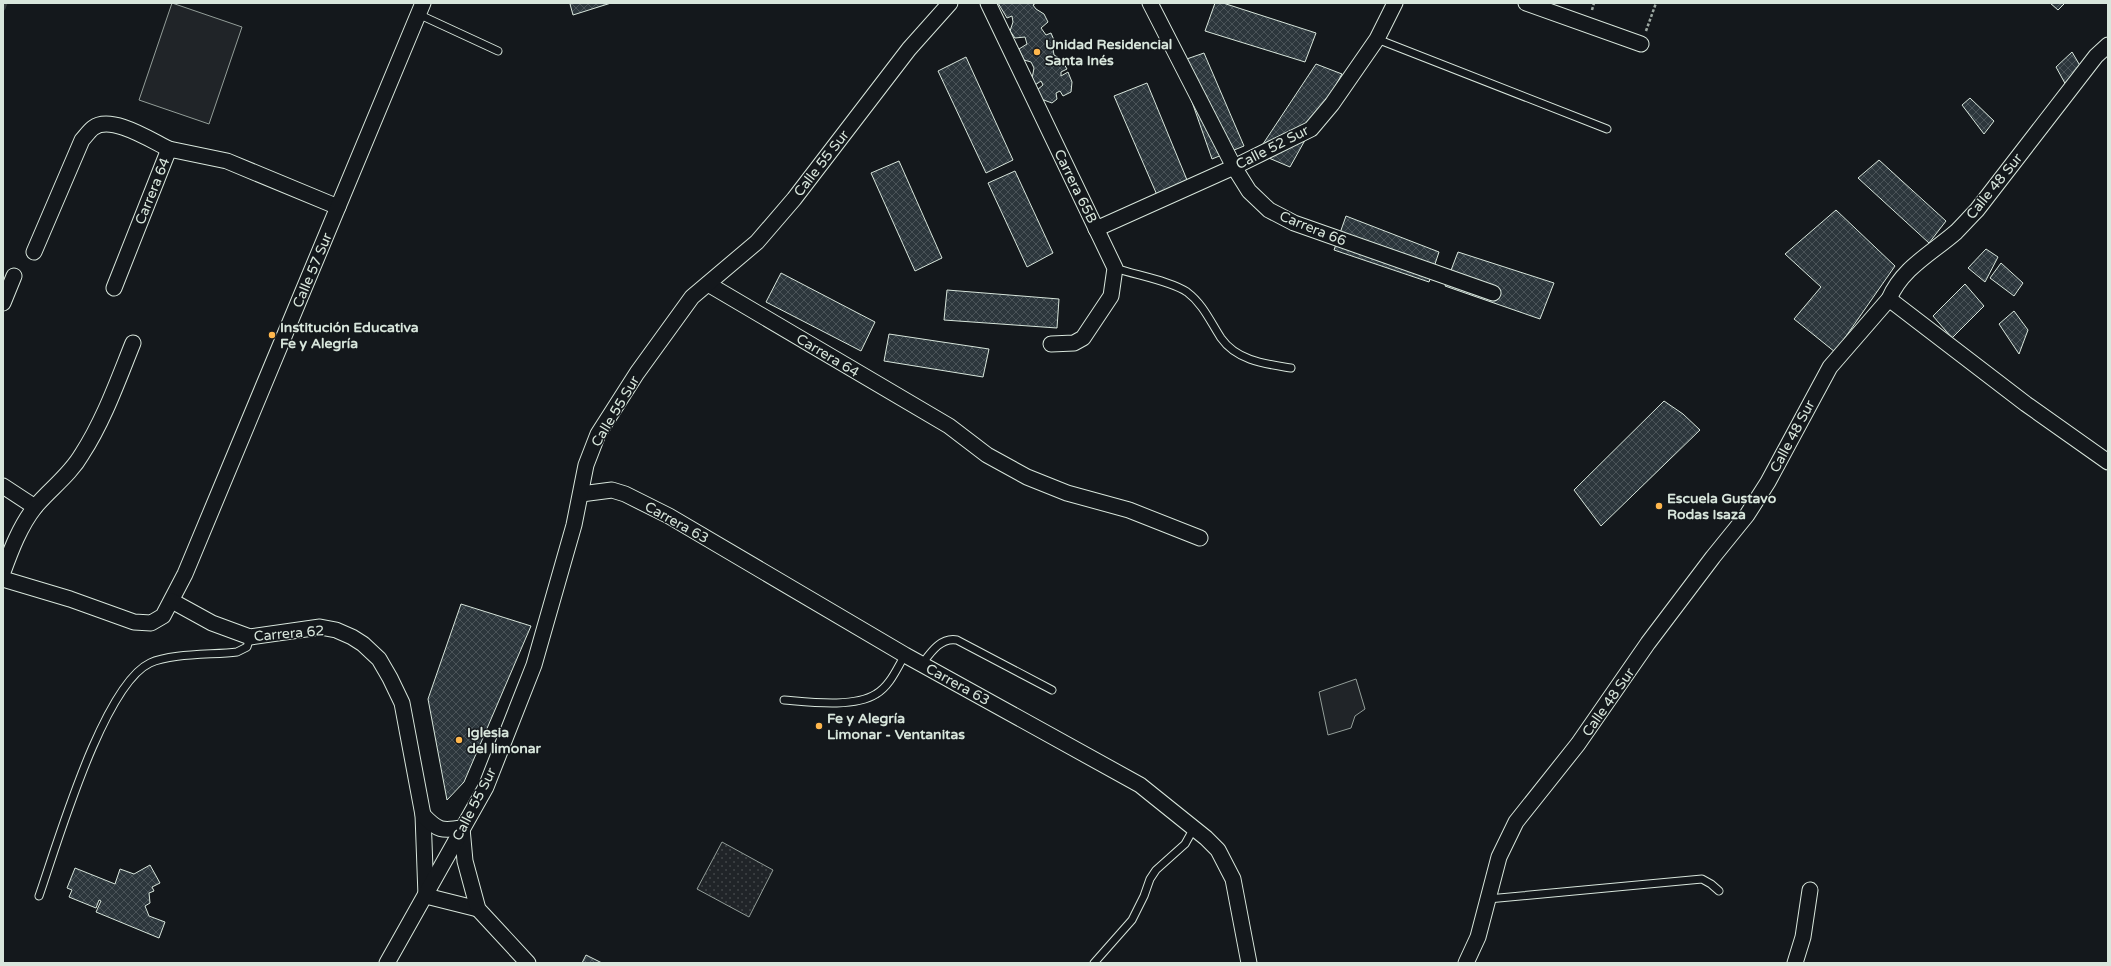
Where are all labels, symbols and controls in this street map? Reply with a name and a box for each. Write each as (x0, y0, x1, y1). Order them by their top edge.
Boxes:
place label: Unidad Residencial Santa Inés (1045, 36, 1172, 69)
marker: Unidad Residencial Santa Inés (1032, 47, 1042, 57)
street label: Calle 52 Sur (1233, 121, 1312, 173)
street label: Calle 55 Sur (790, 126, 853, 200)
street label: Carrera 65B (1050, 146, 1101, 226)
street label: Calle 48 Sur (1963, 149, 2026, 223)
street label: Carrera 64 (131, 155, 174, 227)
street label: Carrera 66 (1277, 207, 1349, 250)
street label: Calle 57 Sur (289, 230, 336, 310)
place label: Institución Educativa Fe y Alegría (280, 319, 419, 352)
marker: Institución Educativa Fe y Alegría (267, 330, 277, 340)
street label: Carrera 64 (793, 330, 863, 381)
street label: Calle 55 Sur (588, 372, 644, 450)
street label: Calle 48 Sur (1766, 396, 1819, 475)
place label: Escuela Gustavo Rodas Isaza (1667, 490, 1777, 523)
street label: Carrera 63 (642, 498, 712, 547)
marker: Escuela Gustavo Rodas Isaza (1654, 501, 1664, 511)
street label: Carrera 62 (253, 622, 325, 645)
street label: Carrera 63 (923, 660, 993, 709)
street label: Calle 48 Sur (1579, 664, 1639, 740)
place label: Fe y Alegría Limonar - Ventanitas (827, 710, 965, 743)
marker: Fe y Alegría Limonar - Ventanitas (814, 721, 824, 731)
place label: Iglesia del limonar (467, 724, 542, 757)
marker: Iglesia del limonar (454, 735, 464, 745)
street label: Calle 55 Sur (449, 764, 500, 844)

